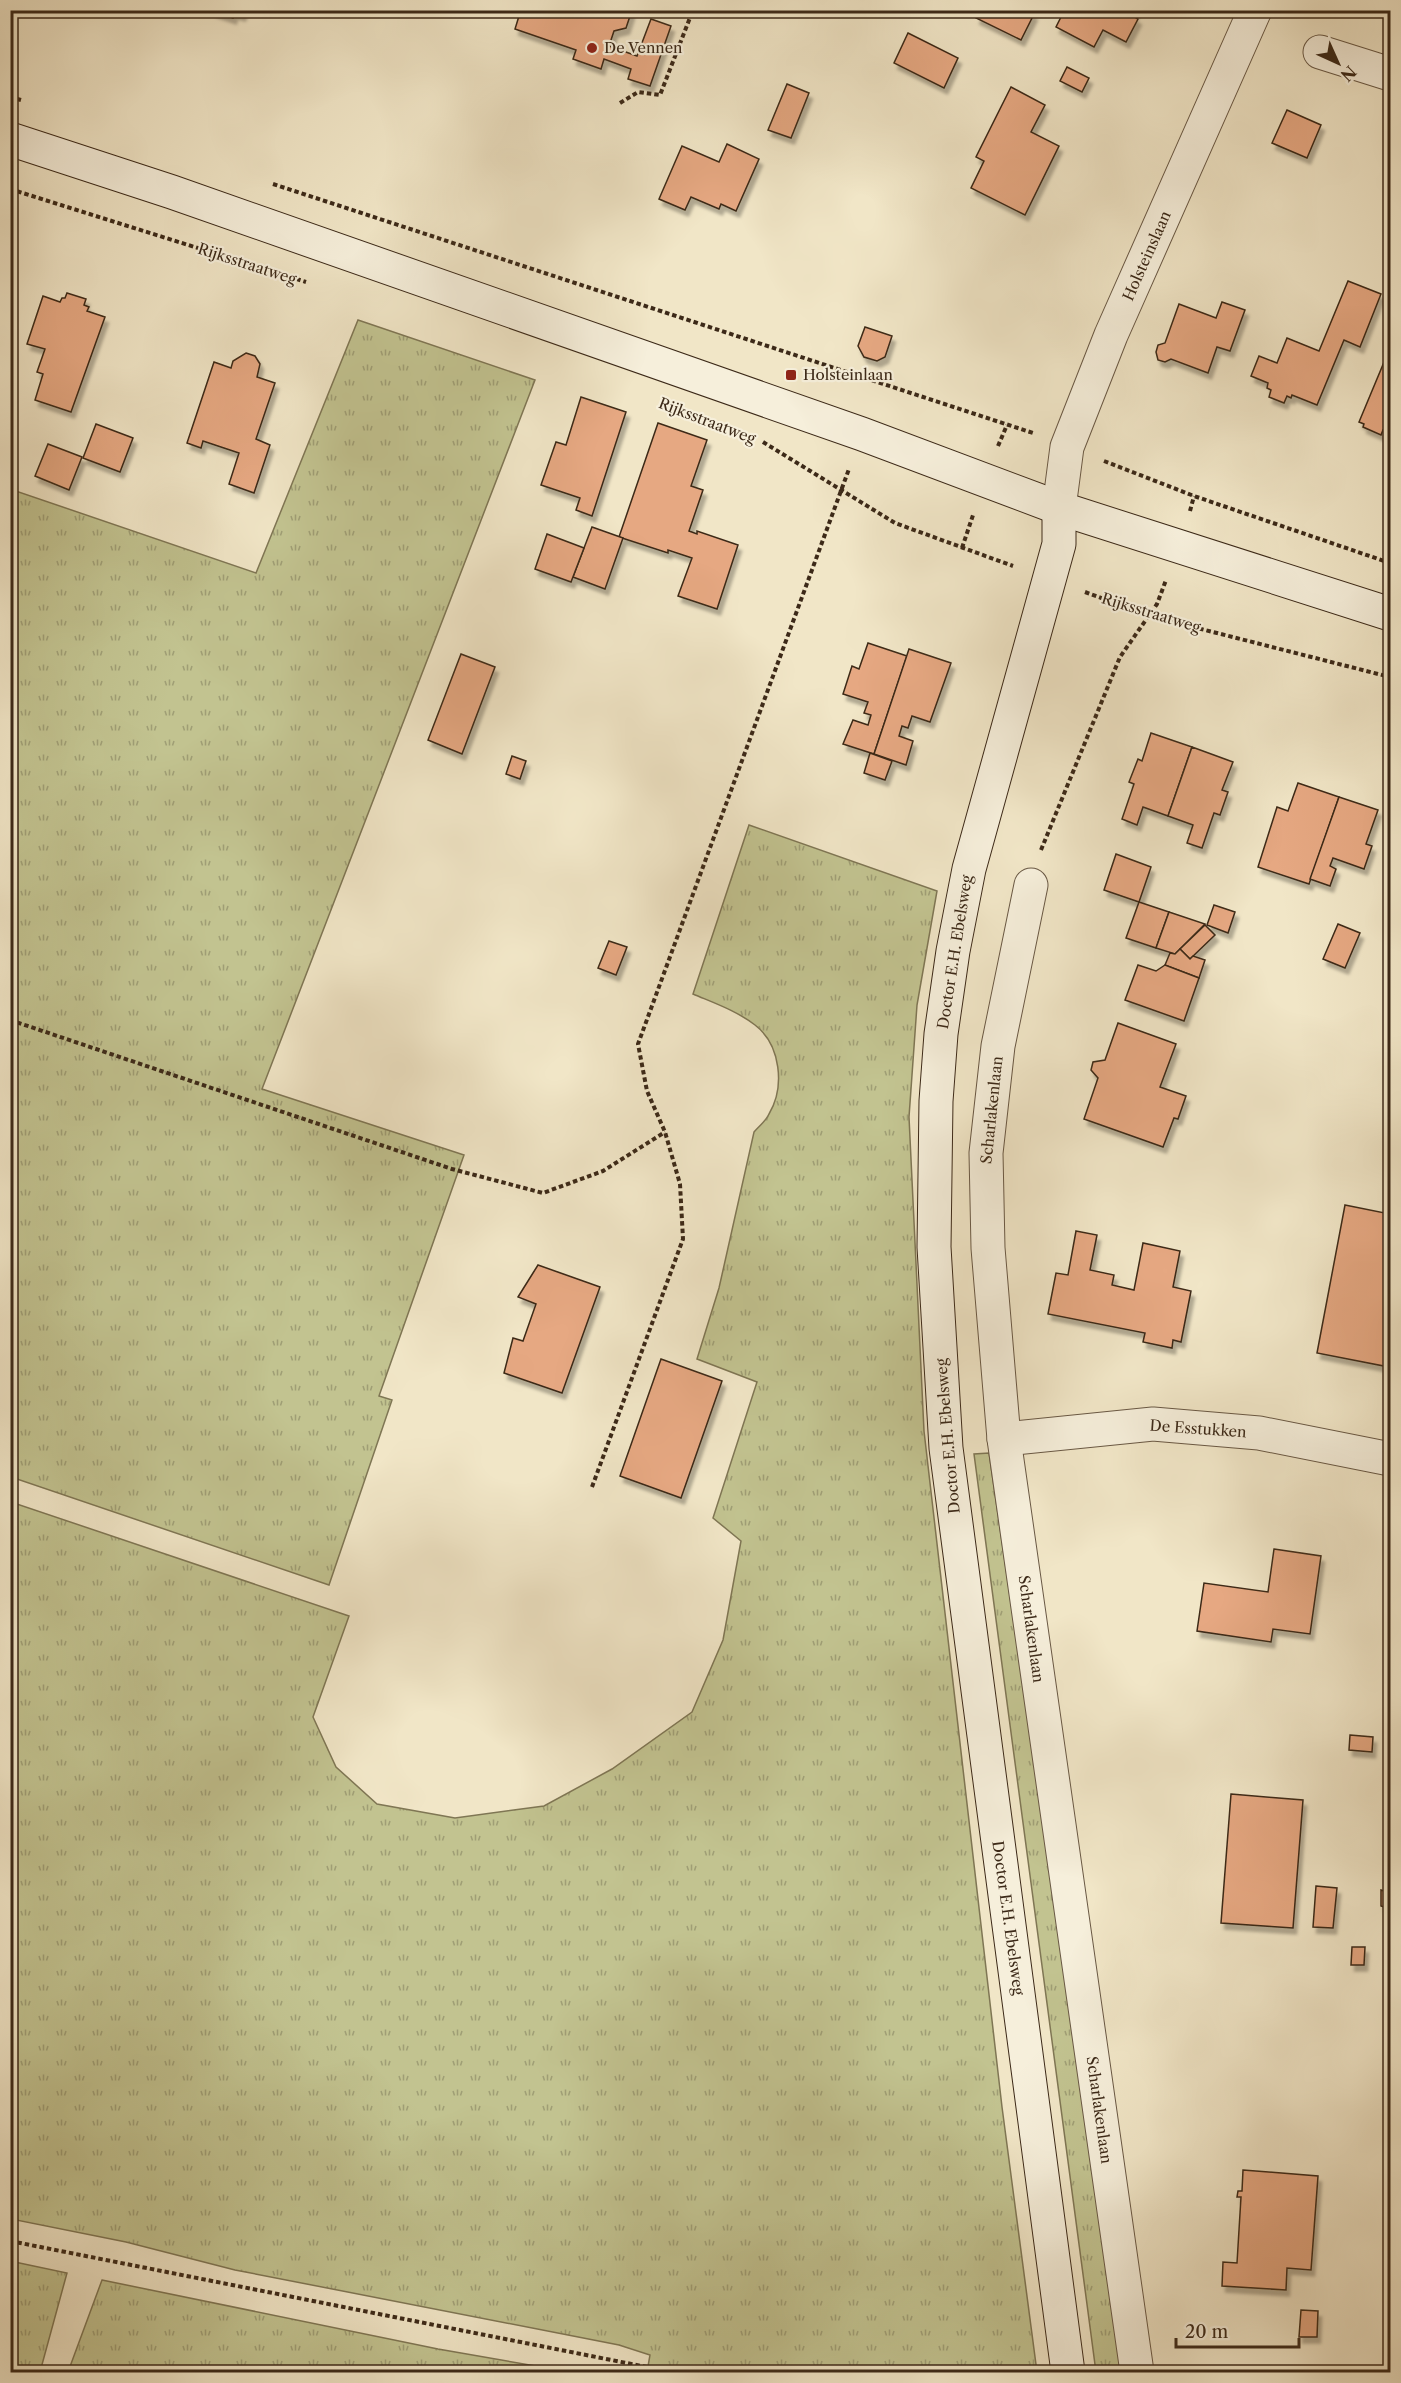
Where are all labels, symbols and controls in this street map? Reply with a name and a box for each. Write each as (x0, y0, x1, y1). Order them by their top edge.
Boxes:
north arrow (1308, 33, 1368, 93)
place label: De Vennen (604, 38, 683, 57)
marker: De Vennen (585, 41, 599, 55)
text: N (1337, 62, 1361, 86)
street label: Holsteinslaan (1118, 207, 1175, 304)
street label: Rijksstraatweg (195, 239, 299, 288)
place label: Holsteinlaan (803, 365, 894, 384)
marker: Holsteinlaan (784, 368, 798, 382)
street label: Rijksstraatweg (656, 393, 758, 448)
street label: Rijksstraatweg (1099, 588, 1203, 637)
street label: Doctor E.H. Ebelsweg (933, 873, 976, 1030)
street label: Scharlakenlaan (976, 1054, 1007, 1165)
street label: Doctor E.H. Ebelsweg (931, 1358, 964, 1514)
street label: De Esstukken (1149, 1416, 1248, 1441)
street label: Scharlakenlaan (1015, 1574, 1049, 1685)
street label: Doctor E.H. Ebelsweg (988, 1839, 1029, 1996)
street label: Scharlakenlaan (1083, 2055, 1117, 2166)
scale bar (1176, 2311, 1299, 2349)
text: 20 m (1185, 2321, 1229, 2343)

